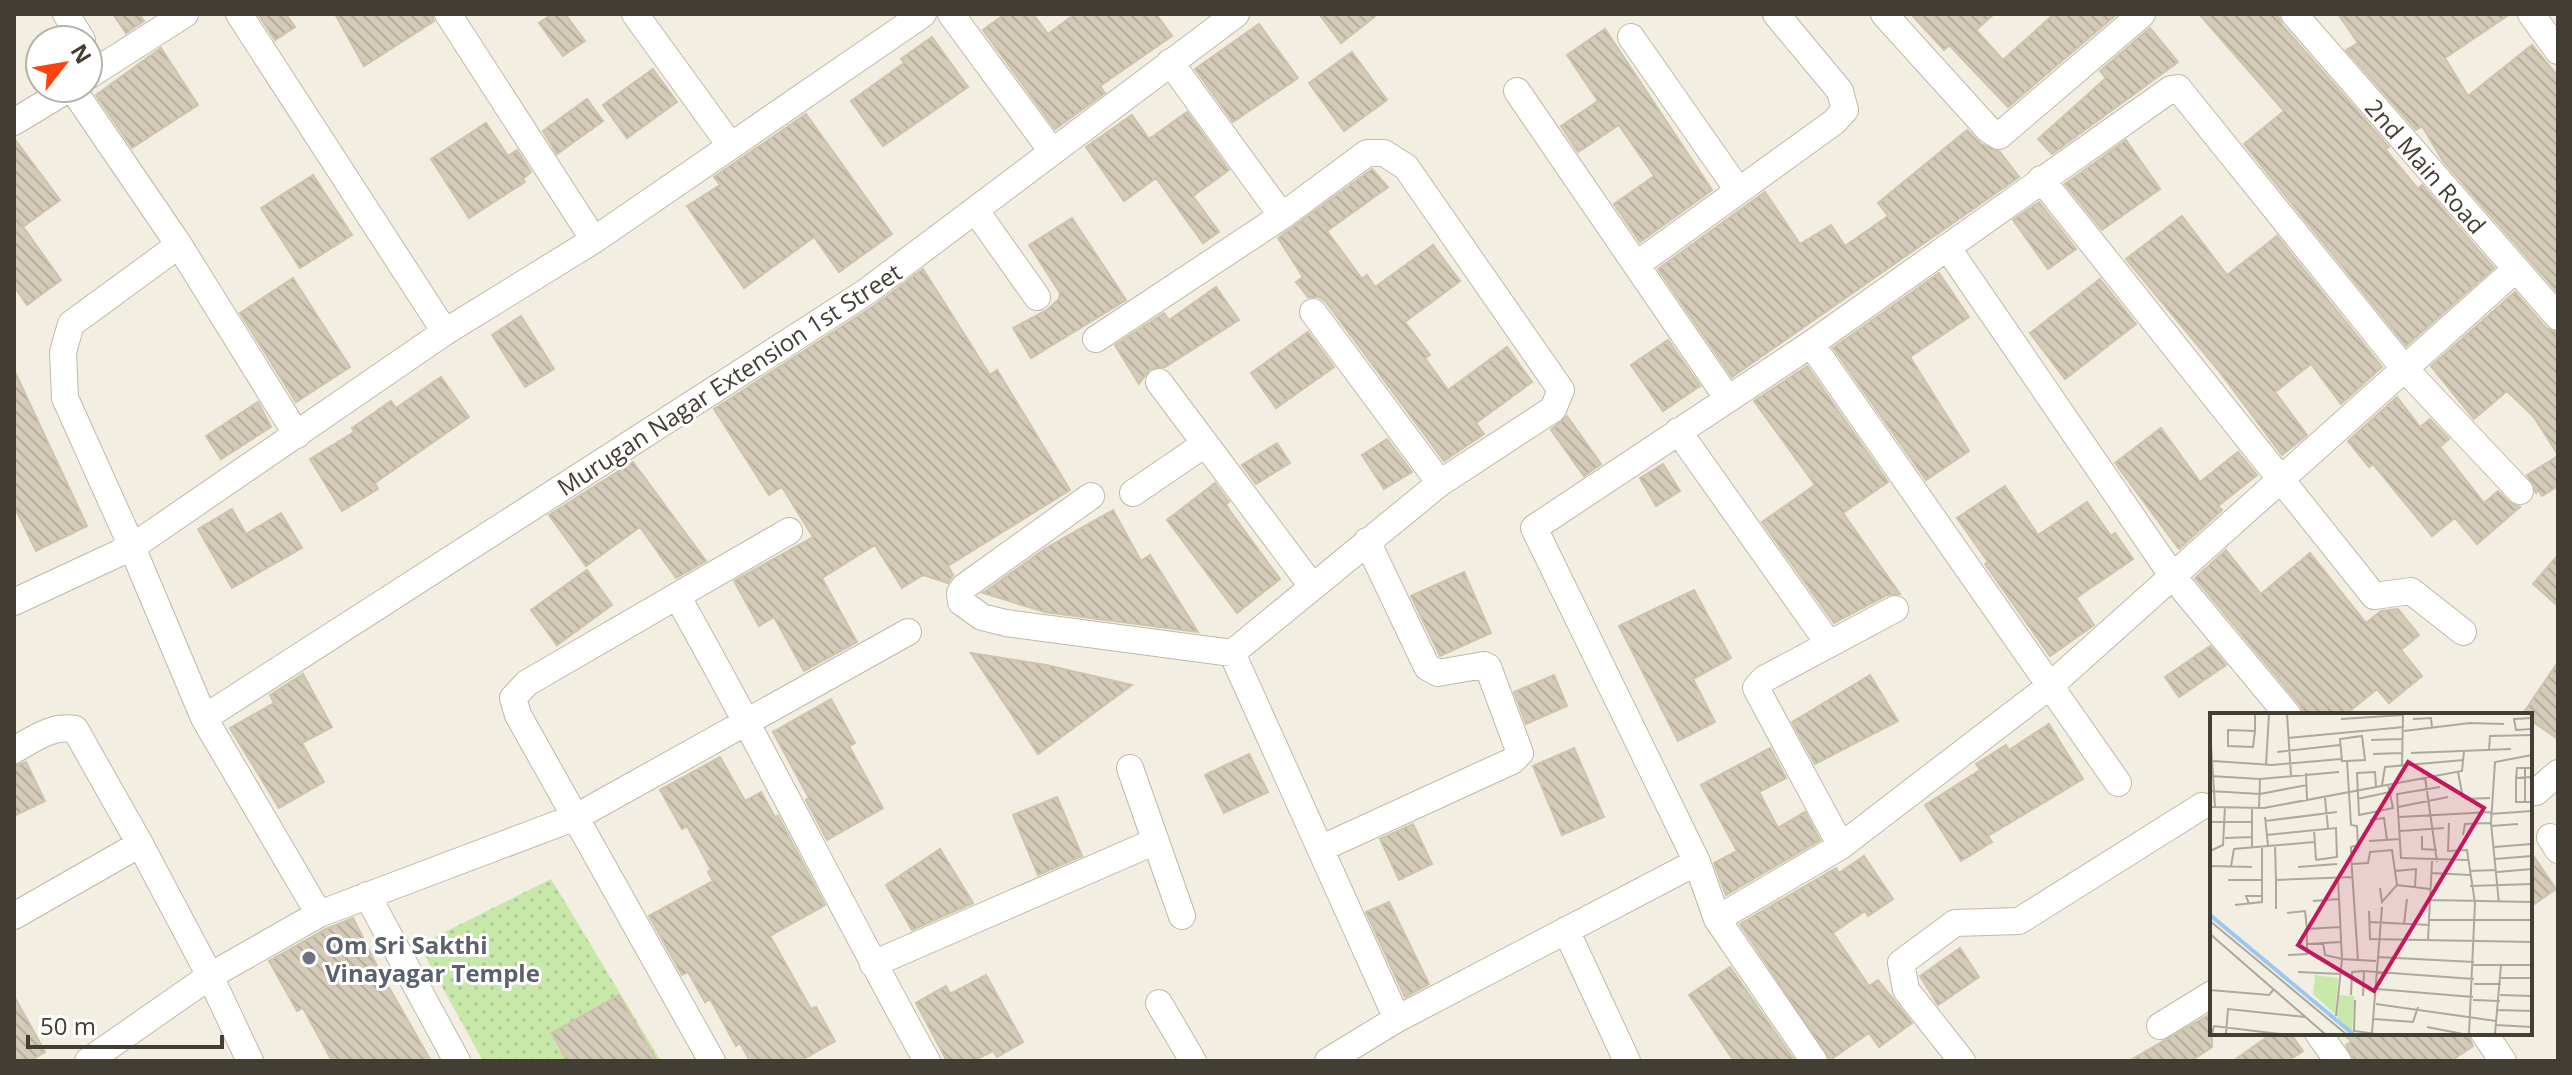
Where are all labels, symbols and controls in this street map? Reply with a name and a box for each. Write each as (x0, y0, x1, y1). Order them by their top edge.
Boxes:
north arrow (24, 24, 104, 104)
text: N (65, 38, 99, 69)
street label: 2nd Main Road (2358, 92, 2494, 240)
street label: Murugan Nagar Extension 1st Street (550, 255, 908, 503)
inset map (2210, 713, 2532, 1035)
place label: Om Sri Sakthi Vinayagar Temple (325, 928, 540, 989)
marker: Om Sri Sakthi Vinayagar Temple (300, 949, 318, 967)
scale bar (28, 999, 222, 1049)
text: 50 m (40, 1009, 96, 1042)

